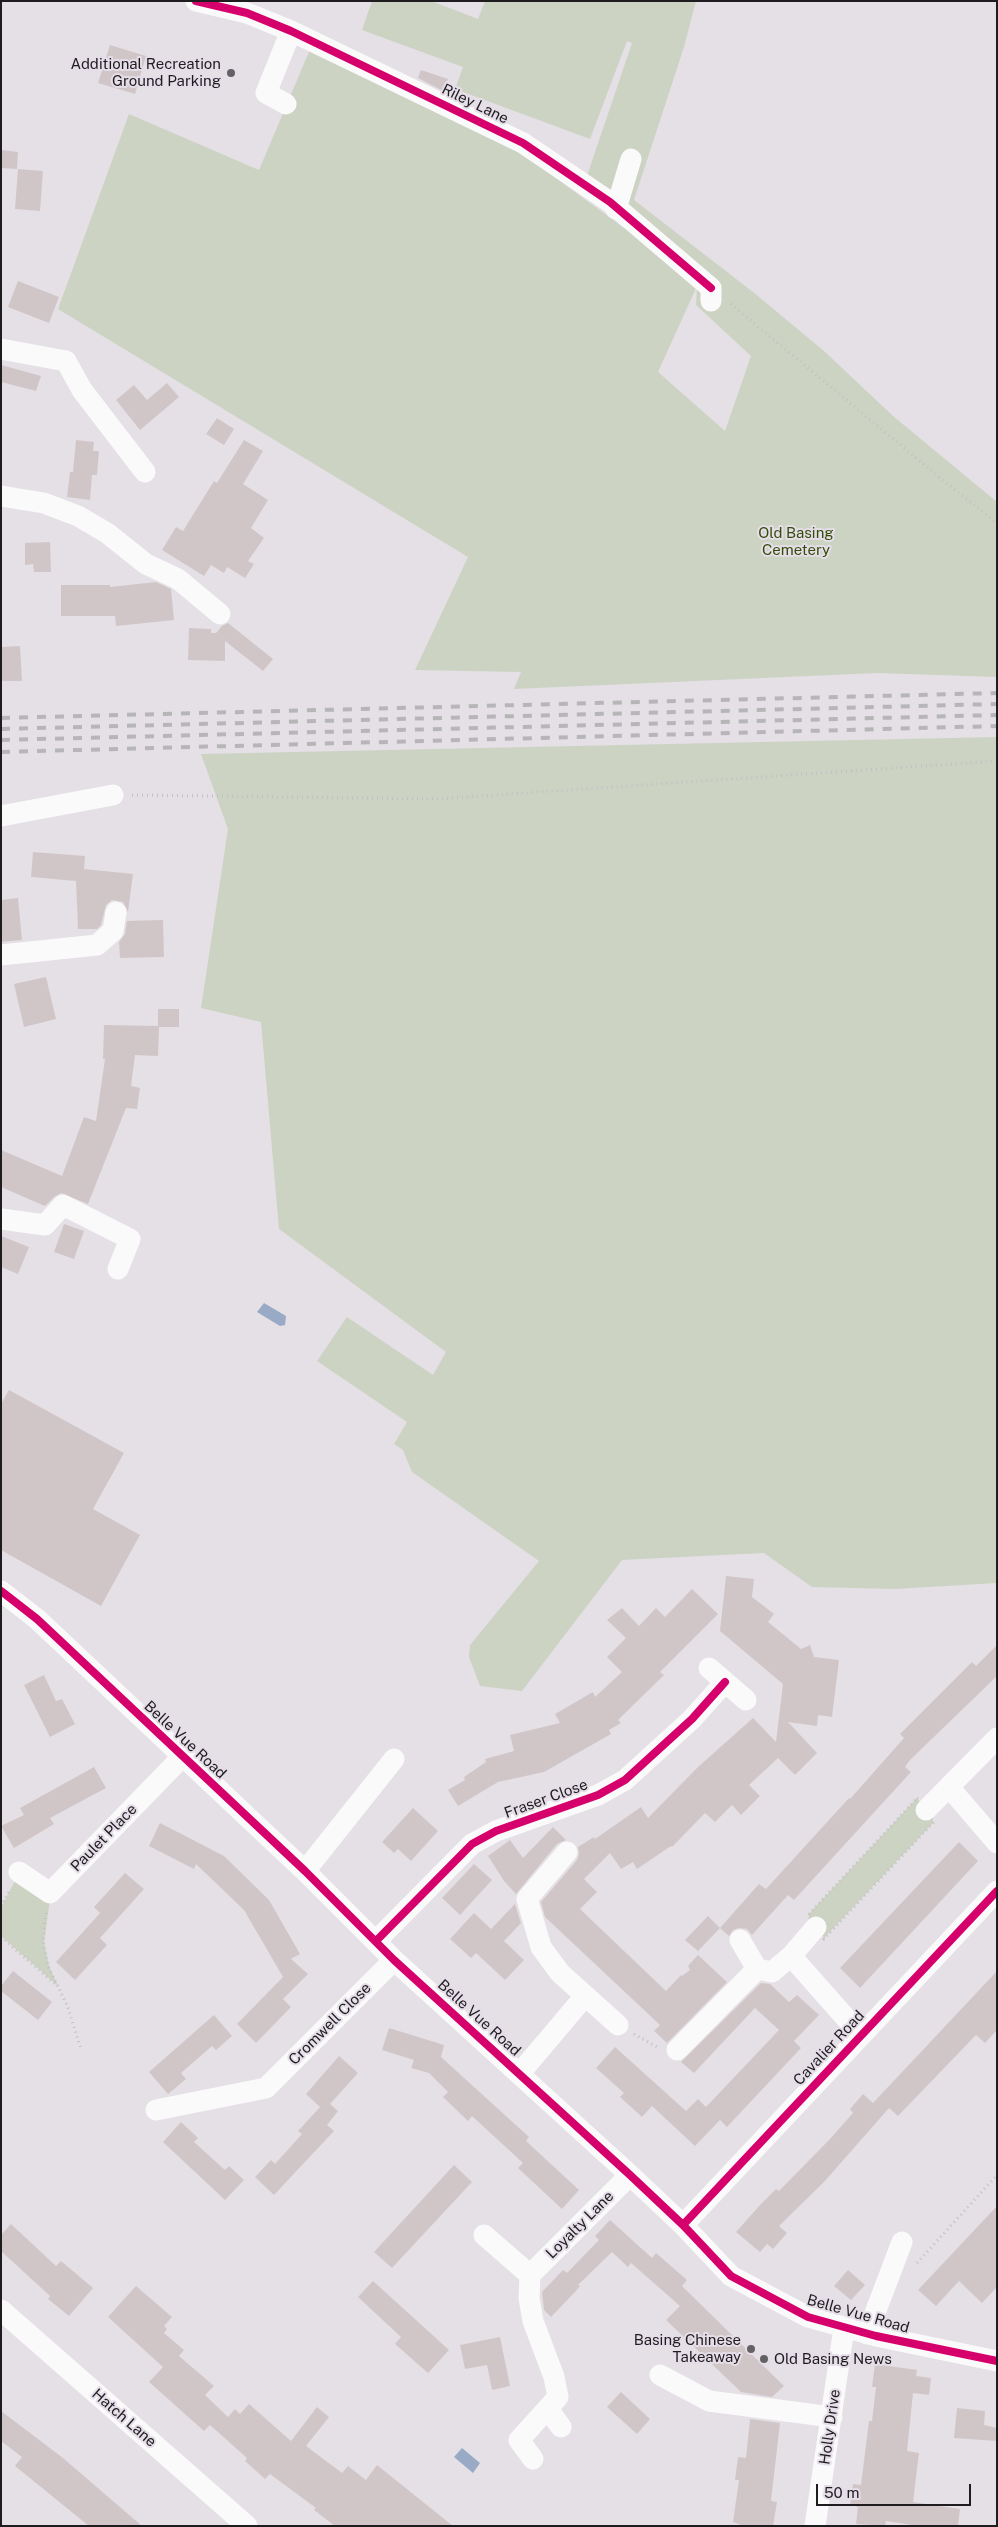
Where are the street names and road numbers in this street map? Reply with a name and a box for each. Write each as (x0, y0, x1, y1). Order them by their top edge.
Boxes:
street label: Riley Lane (439, 80, 511, 128)
street label: Belle Vue Road (140, 1697, 230, 1783)
street label: Fraser Close (502, 1776, 590, 1822)
street label: Paulet Place (67, 1800, 141, 1876)
street label: Belle Vue Road (434, 1976, 524, 2060)
street label: Cromwell Close (285, 1979, 375, 2069)
street label: Cavalier Road (790, 2007, 868, 2089)
street label: Loyalty Lane (542, 2187, 618, 2263)
street label: Belle Vue Road (805, 2291, 911, 2337)
street label: Hatch Lane (88, 2385, 160, 2451)
street label: Holly Drive (816, 2388, 844, 2466)

